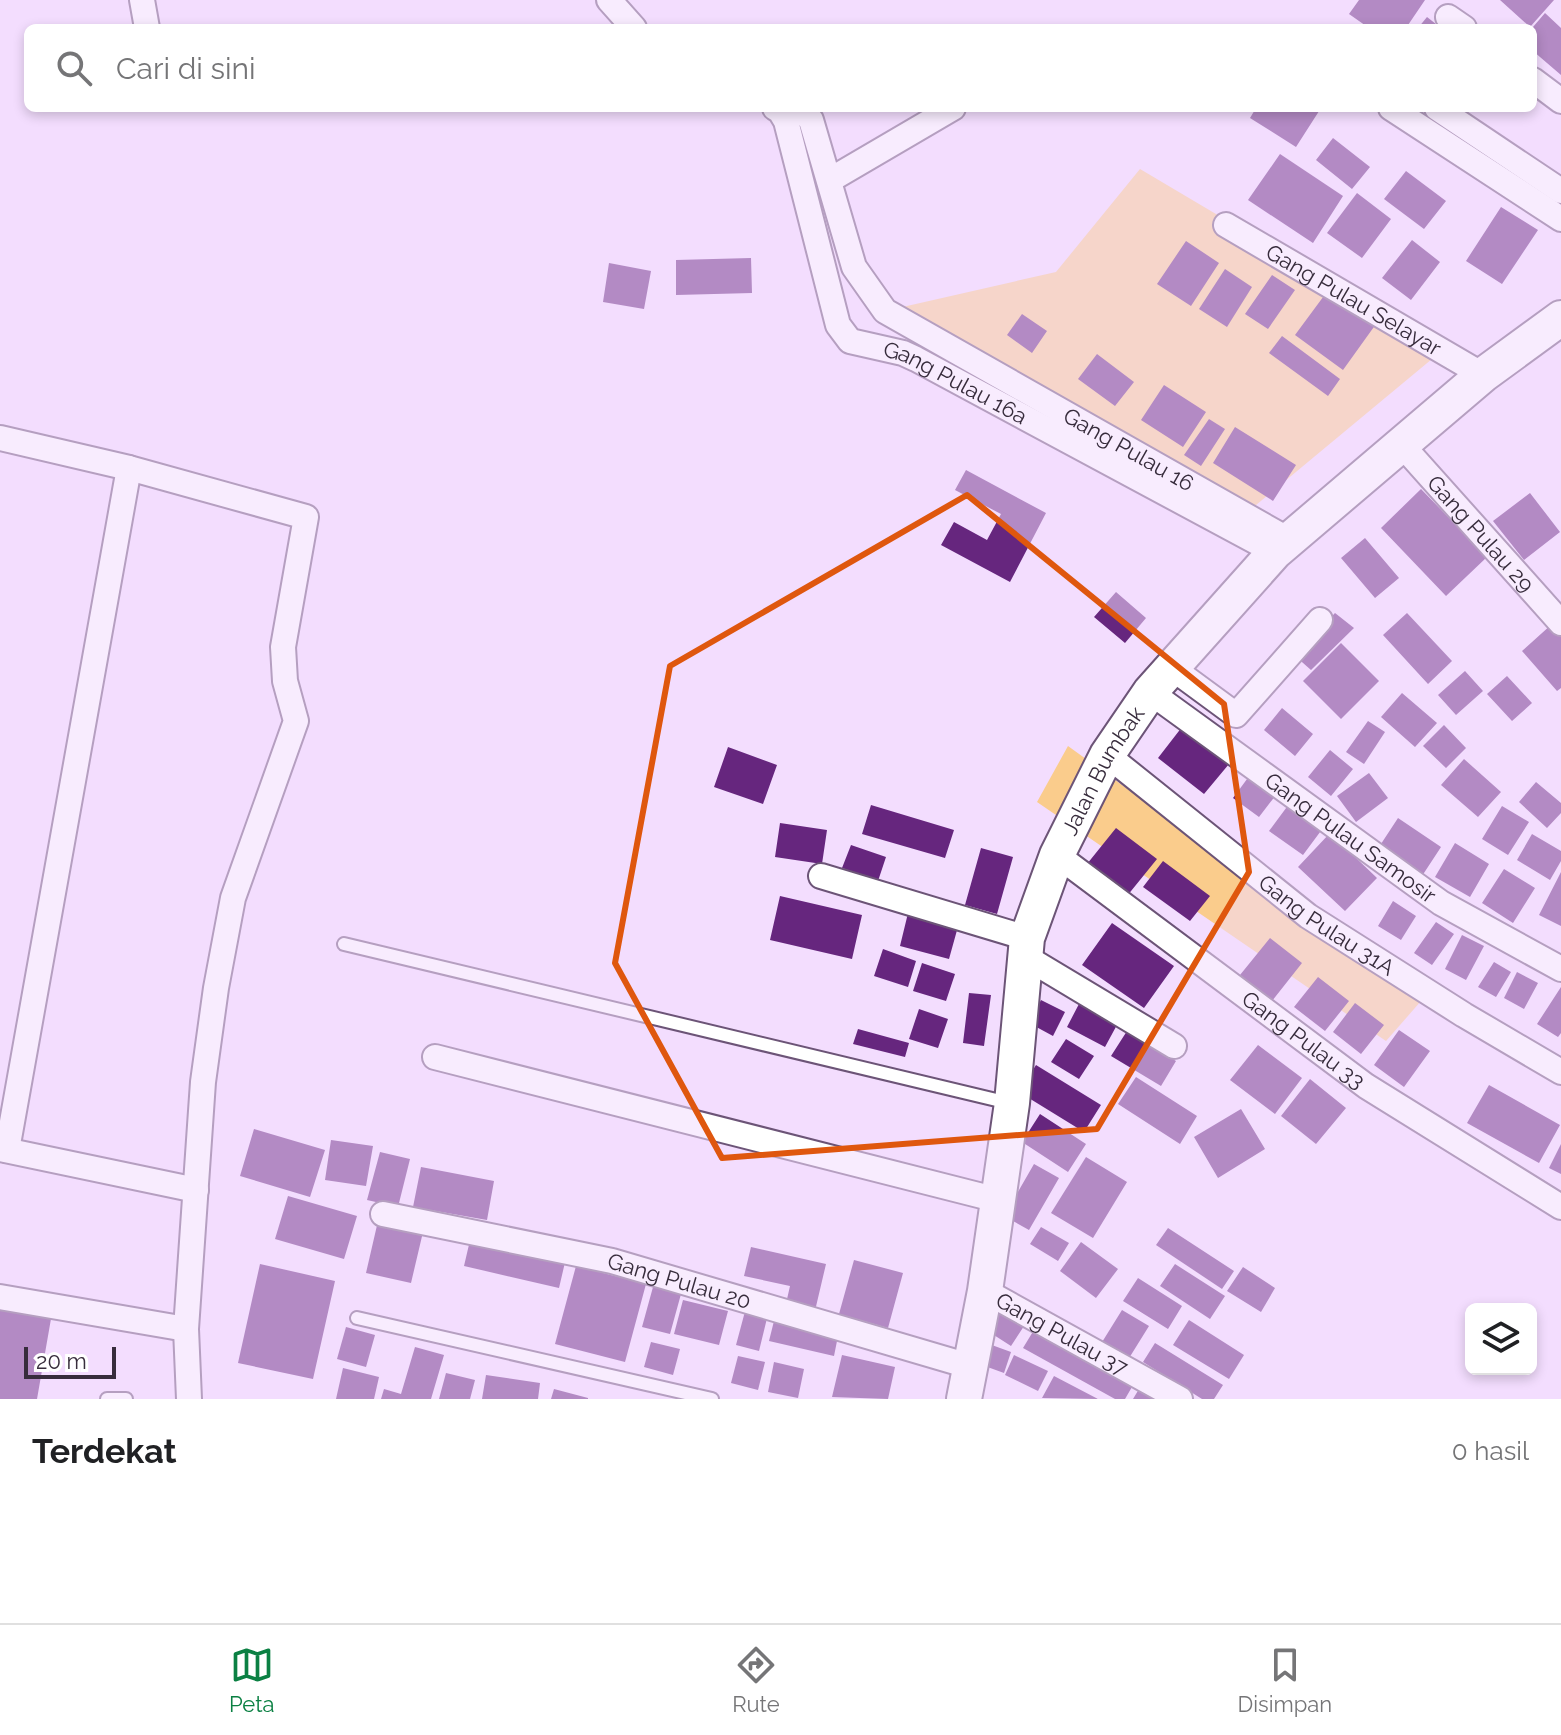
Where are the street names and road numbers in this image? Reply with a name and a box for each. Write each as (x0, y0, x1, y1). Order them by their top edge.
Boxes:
street label: Gang Pulau Selayar (1262, 238, 1446, 361)
street label: Gang Pulau 16a (881, 336, 1032, 429)
street label: Gang Pulau 16 (1059, 402, 1199, 497)
street label: Gang Pulau 29 (1422, 470, 1540, 597)
street label: Jalan Bumbak (1056, 701, 1150, 839)
street label: Gang Pulau Samosir (1260, 767, 1442, 908)
street label: Gang Pulau 31A (1254, 869, 1400, 981)
street label: Gang Pulau 33 (1237, 985, 1370, 1094)
street label: Gang Pulau 20 (605, 1247, 754, 1314)
street label: Gang Pulau 37 (992, 1287, 1133, 1381)

